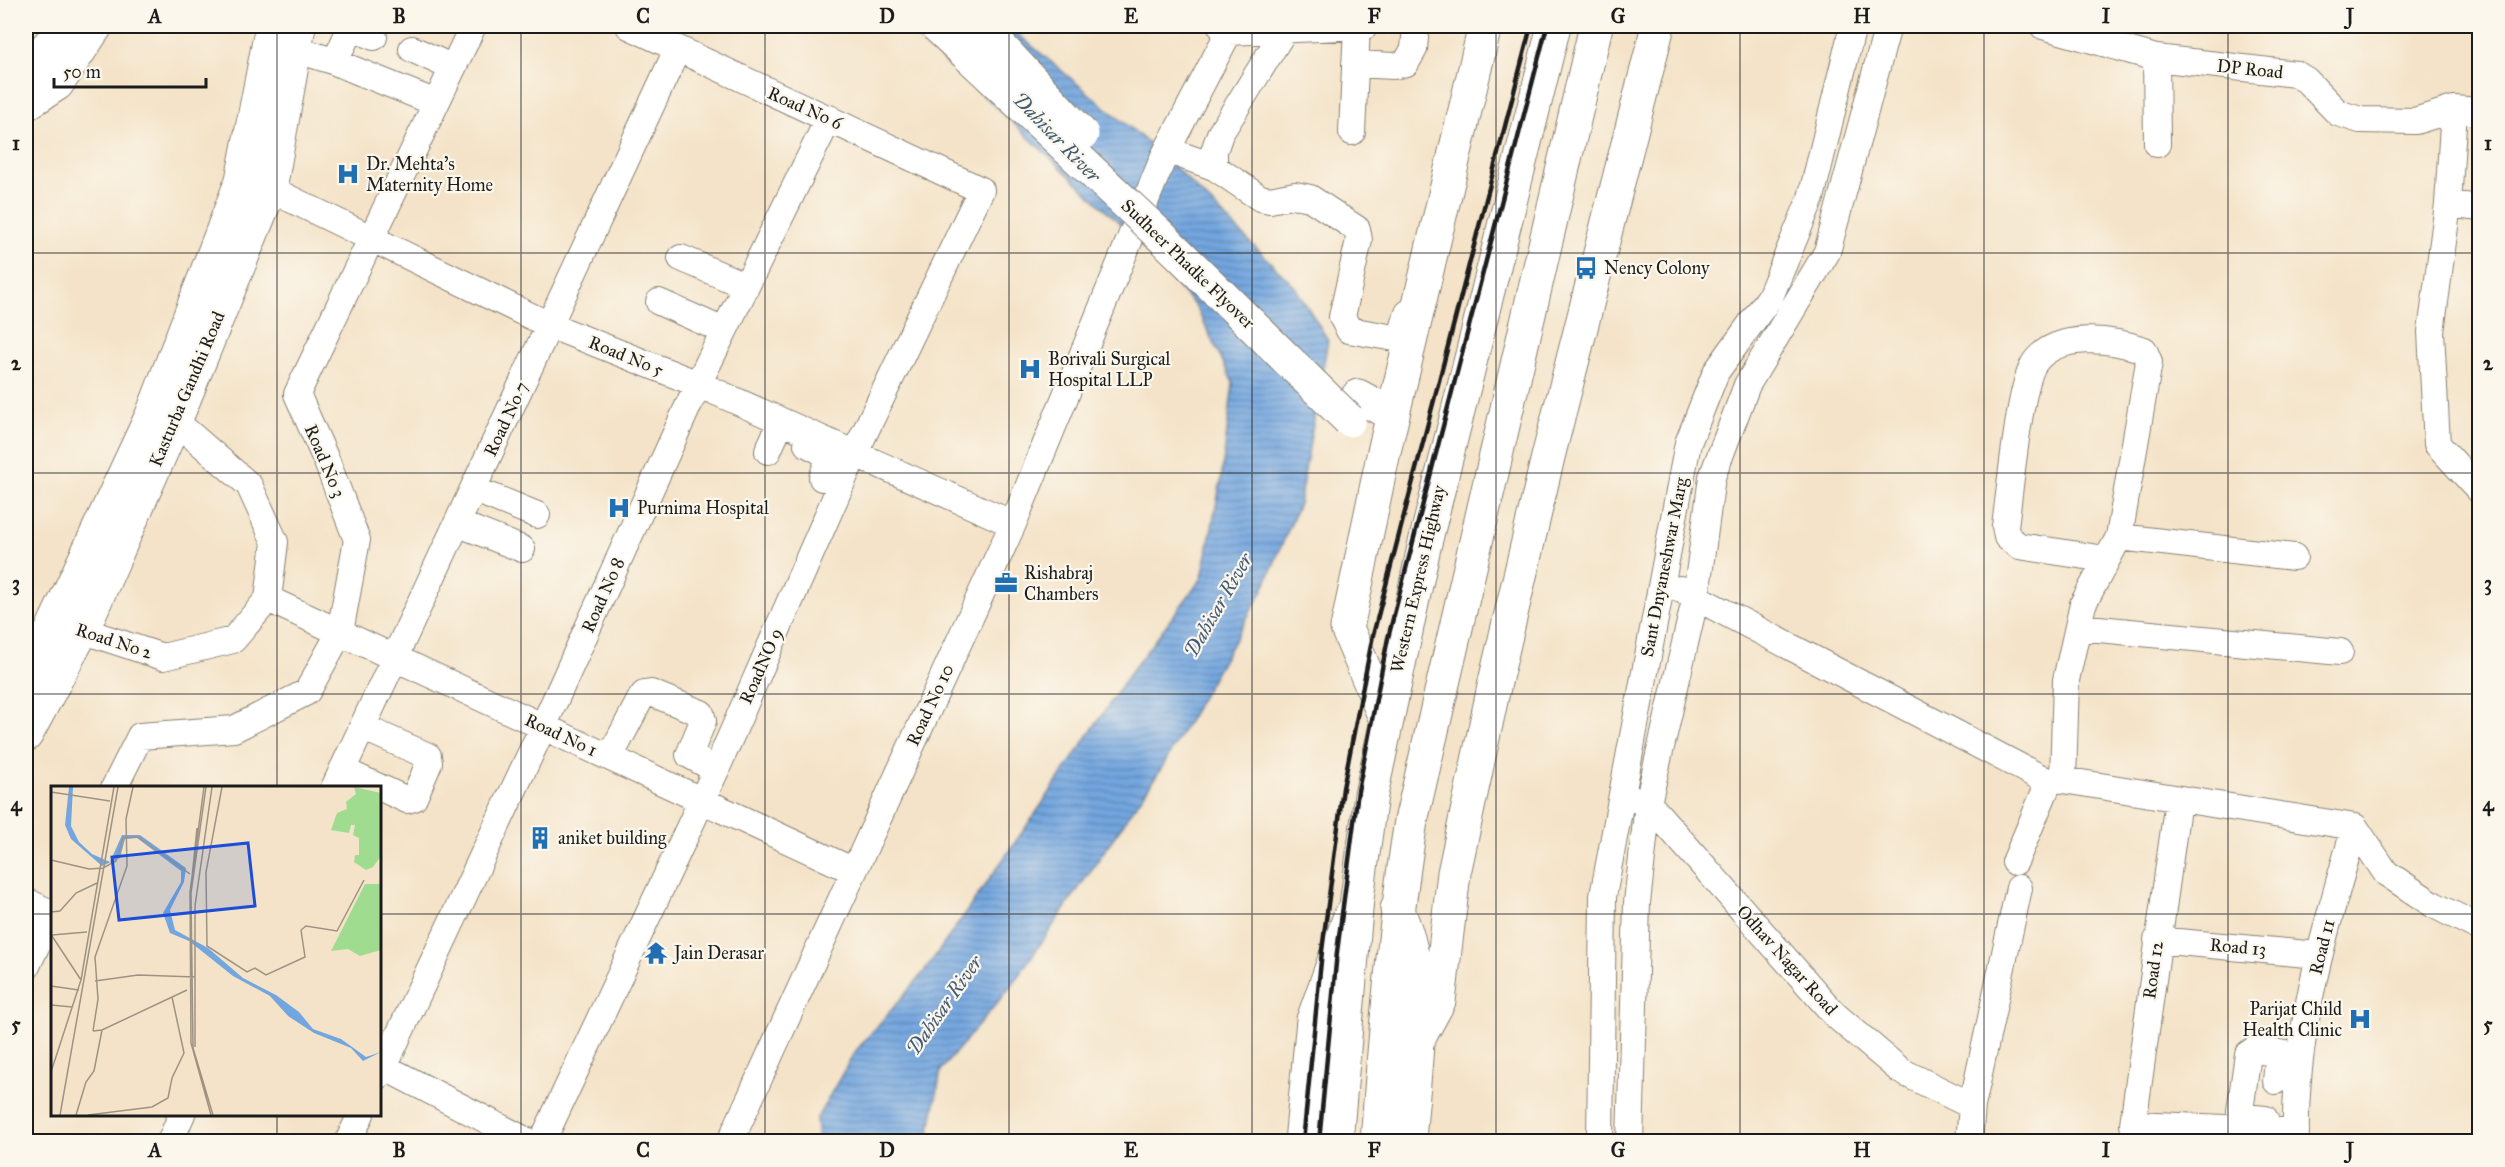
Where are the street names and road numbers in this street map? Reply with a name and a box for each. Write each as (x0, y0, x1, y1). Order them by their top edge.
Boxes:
street label: DP Road (2216, 55, 2284, 83)
street label: Road No 6 (764, 82, 846, 135)
street label: Sudheer Phadke Flyover (1117, 194, 1260, 334)
street label: Kasturba Gandhi Road (144, 308, 230, 470)
street label: Road No 5 (585, 331, 667, 381)
street label: Road No 7 (479, 378, 533, 460)
street label: Road No 3 (300, 421, 350, 501)
street label: Sant Dnyaneshwar Marg (1636, 475, 1693, 659)
street label: Western Express Highway (1386, 482, 1451, 675)
street label: Road No 8 (577, 554, 629, 636)
street label: Road No 2 (73, 618, 155, 664)
street label: RoadNO 9 (735, 625, 787, 707)
street label: Road No 10 (901, 661, 959, 749)
street label: Road No 1 (521, 709, 601, 761)
street label: Odhav Nagar Road (1731, 901, 1842, 1020)
street label: Road 11 (2304, 917, 2340, 977)
street label: Road 13 (2209, 934, 2267, 960)
street label: Road 12 (2138, 940, 2168, 1000)

